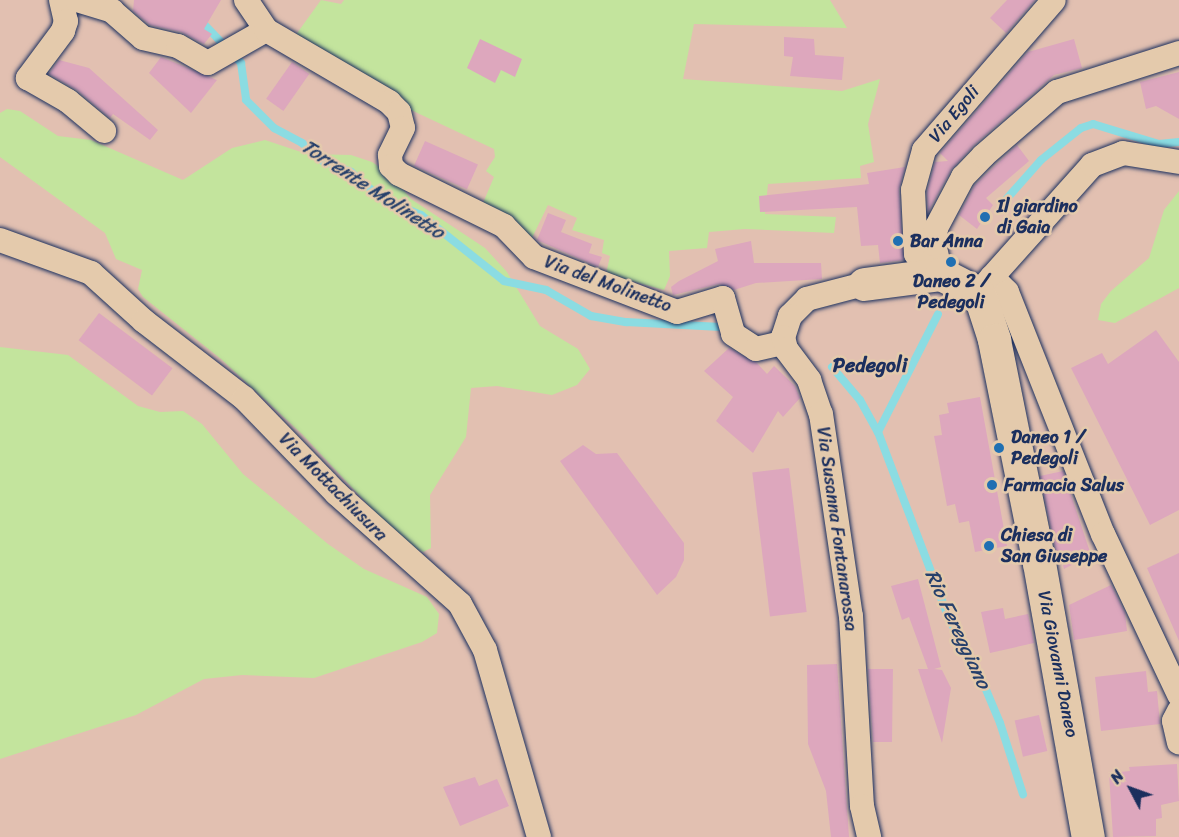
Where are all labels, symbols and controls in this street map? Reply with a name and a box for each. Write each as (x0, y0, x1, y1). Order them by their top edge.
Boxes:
street label: Via Egoli (924, 81, 984, 147)
water label: Torrente Molinetto (297, 134, 449, 244)
place label: Il giardino di Gaia (997, 196, 1078, 238)
marker: Il giardino di Gaia (978, 210, 992, 224)
place label: Bar Anna (910, 230, 983, 252)
marker: Bar Anna (891, 234, 905, 248)
street label: Via del Molinetto (541, 251, 675, 317)
marker: Daneo 2 / Pedegoli (944, 255, 958, 269)
place label: Daneo 2 / Pedegoli (913, 271, 989, 314)
district label: Pedegoli (833, 353, 907, 377)
street label: Via Susanna Fontanarossa (812, 425, 862, 633)
place label: Daneo 1 / Pedegoli (1011, 427, 1085, 470)
street label: Via Mottachiusura (275, 429, 391, 545)
marker: Daneo 1 / Pedegoli (992, 441, 1006, 455)
place label: Farmacia Salus (1004, 474, 1124, 496)
marker: Farmacia Salus (985, 478, 999, 492)
place label: Chiesa di San Giuseppe (1001, 525, 1107, 568)
marker: Chiesa di San Giuseppe (982, 539, 996, 553)
water label: Rio Fereggiano (920, 565, 996, 693)
street label: Via Giovanni Daneo (1033, 589, 1083, 739)
north arrow (1101, 759, 1161, 819)
text: N (1102, 763, 1132, 791)

